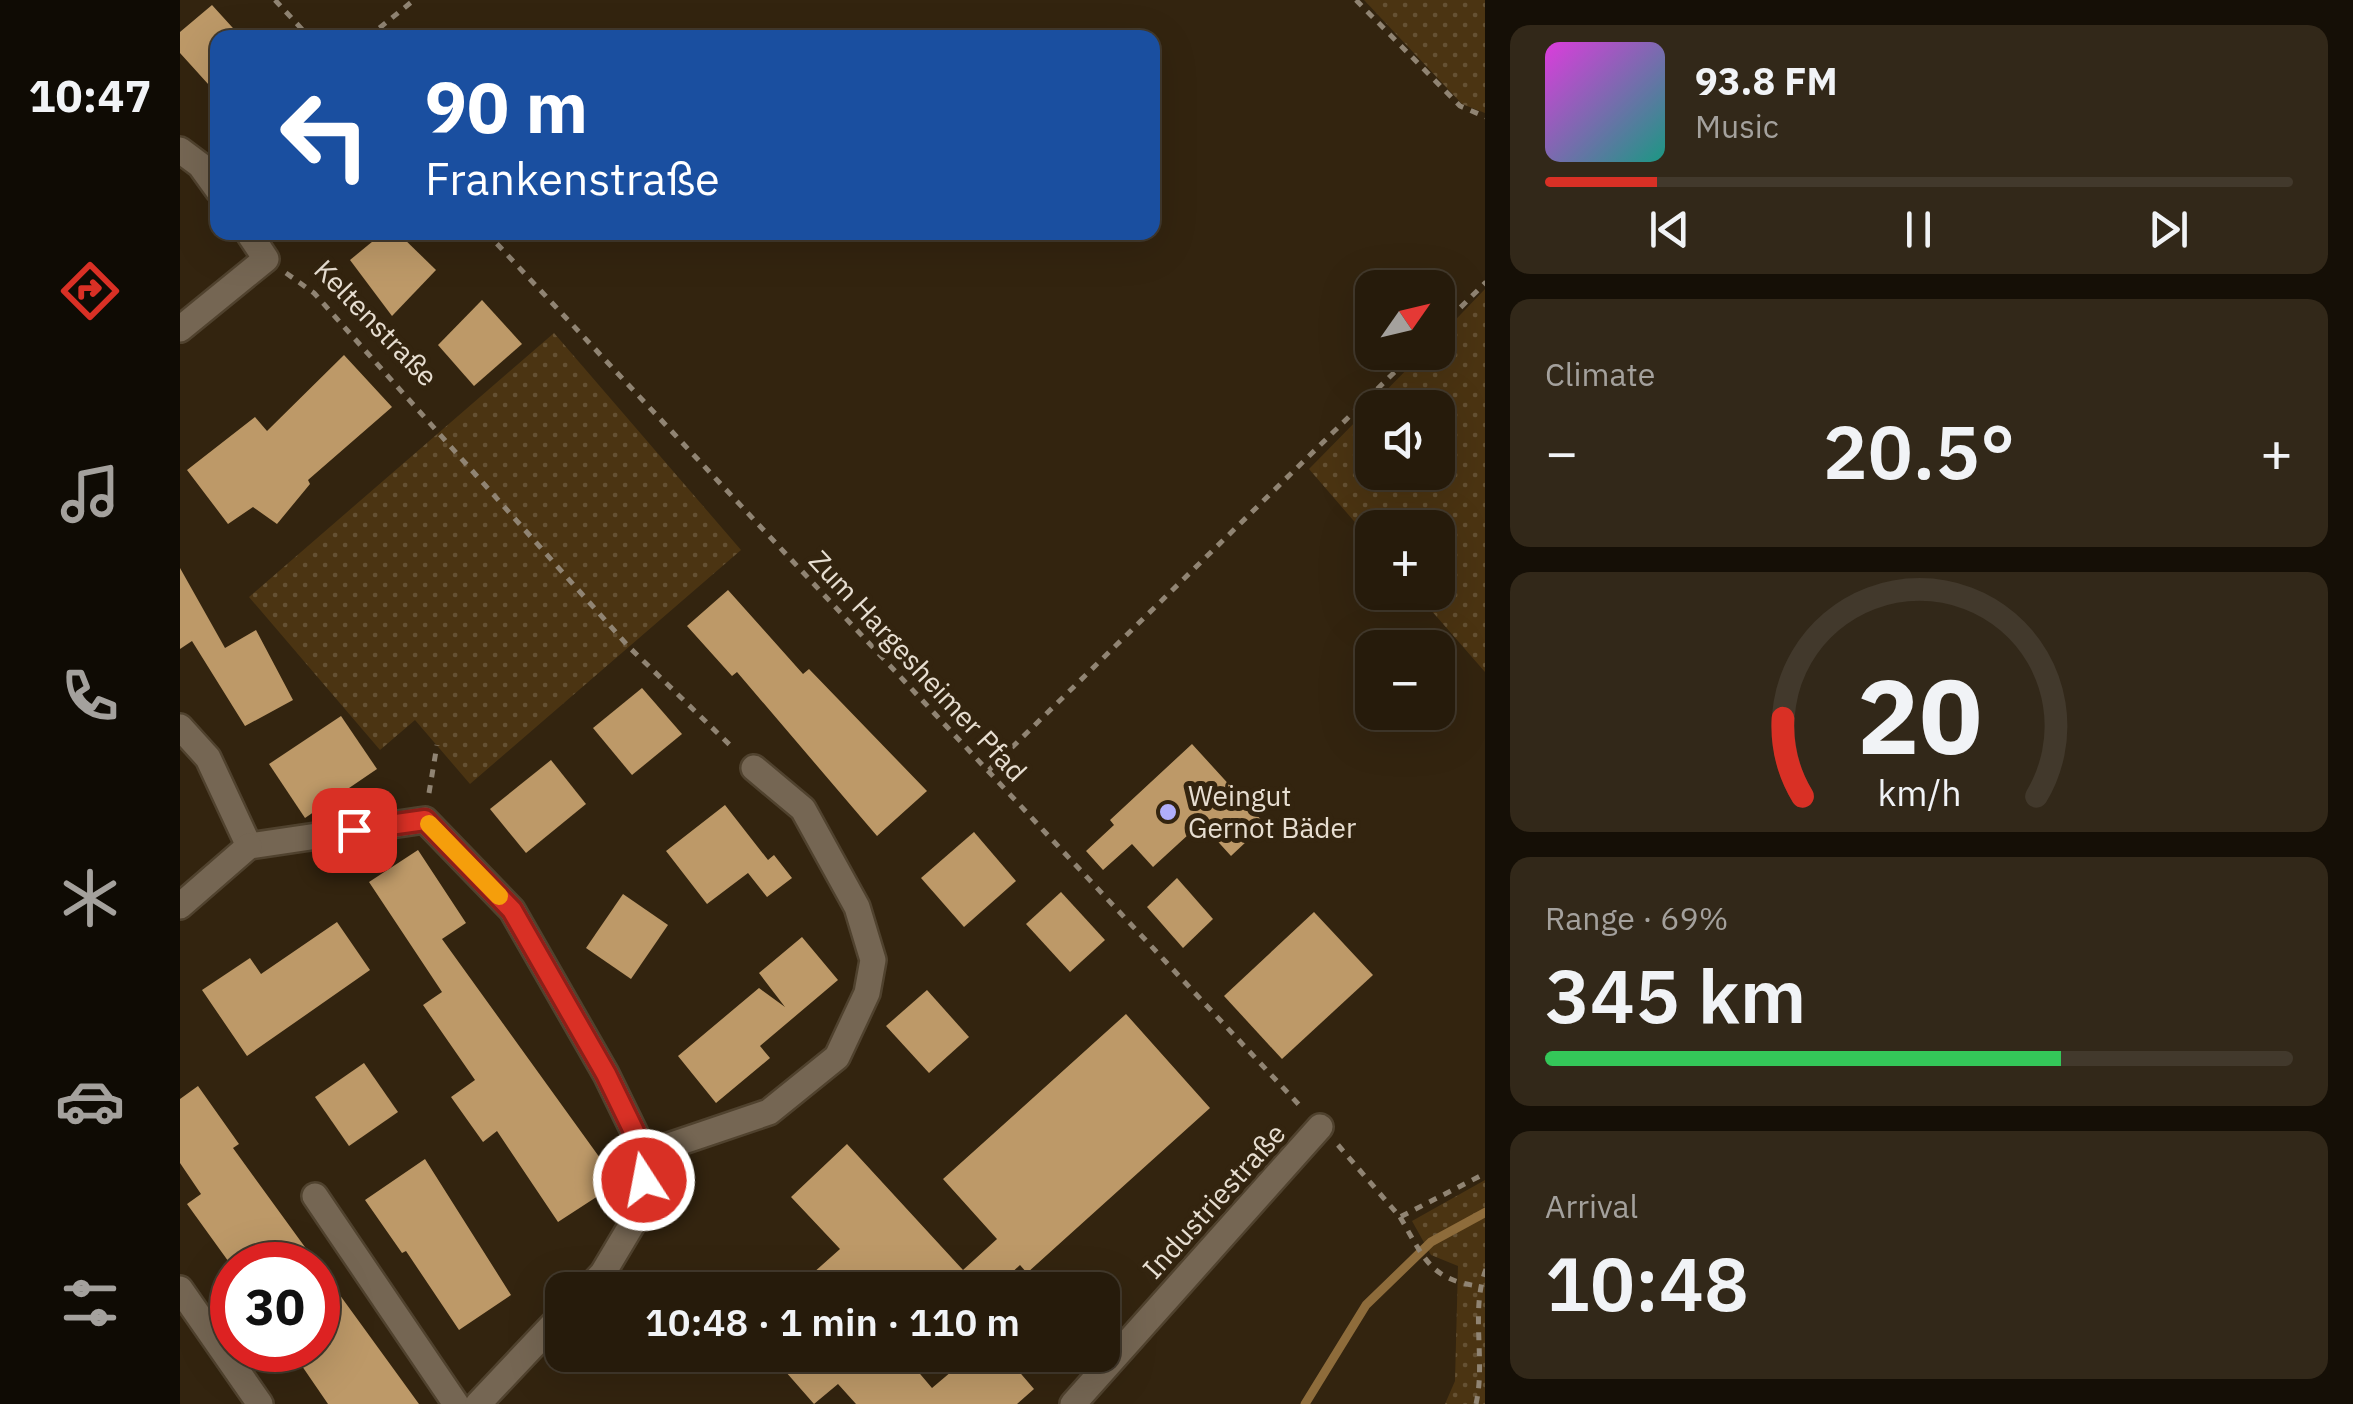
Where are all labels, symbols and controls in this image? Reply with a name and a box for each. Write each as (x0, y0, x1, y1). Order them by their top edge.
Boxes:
text: 93.8 FM (1695, 56, 1838, 105)
text: 90 m (425, 61, 588, 152)
text: 10:47 (29, 66, 151, 124)
icon: left (260, 70, 390, 200)
text: Music (1695, 105, 1779, 147)
text: Frankenstraße (425, 149, 720, 207)
icon: previous (1642, 202, 1697, 257)
icon: pause (1891, 202, 1946, 257)
icon: next (2141, 202, 2196, 257)
street label: Keltenstraße (307, 251, 446, 394)
icon: directions (55, 256, 125, 326)
north arrow (1355, 270, 1455, 370)
map controls (1355, 270, 1455, 730)
text: Climate (1545, 353, 1655, 395)
button: sound (1355, 390, 1455, 490)
text: 20.5° (1823, 402, 2015, 500)
text: − (1545, 416, 1578, 487)
text: + (2260, 416, 2293, 487)
icon: music (55, 459, 125, 529)
button: + (1355, 510, 1455, 610)
street label: Zum Hargesheimer Pfad (801, 542, 1035, 789)
button: − (1355, 630, 1455, 730)
text: 20 (1857, 647, 1981, 783)
icon: phone (55, 661, 125, 731)
text: km/h (1877, 769, 1961, 816)
place label: Weingut Gernot Bäder (1188, 777, 1356, 846)
pin (312, 788, 397, 873)
marker: Weingut Gernot Bäder (1157, 801, 1179, 823)
icon: arrive (327, 803, 382, 858)
icon: climate (55, 863, 125, 933)
text: Range · 69% (1545, 897, 1728, 939)
text: 345 km (1545, 946, 1806, 1044)
icon: car (55, 1066, 125, 1136)
street label: Industriestraße (1134, 1115, 1293, 1286)
position arrow (592, 1128, 696, 1232)
text: Arrival (1545, 1185, 1638, 1227)
text: 10:48 (1545, 1234, 1749, 1332)
speed limit sign: 30 (210, 1242, 340, 1372)
icon: filters (55, 1268, 125, 1338)
text: 10:48 · 1 min · 110 m (645, 1297, 1020, 1346)

